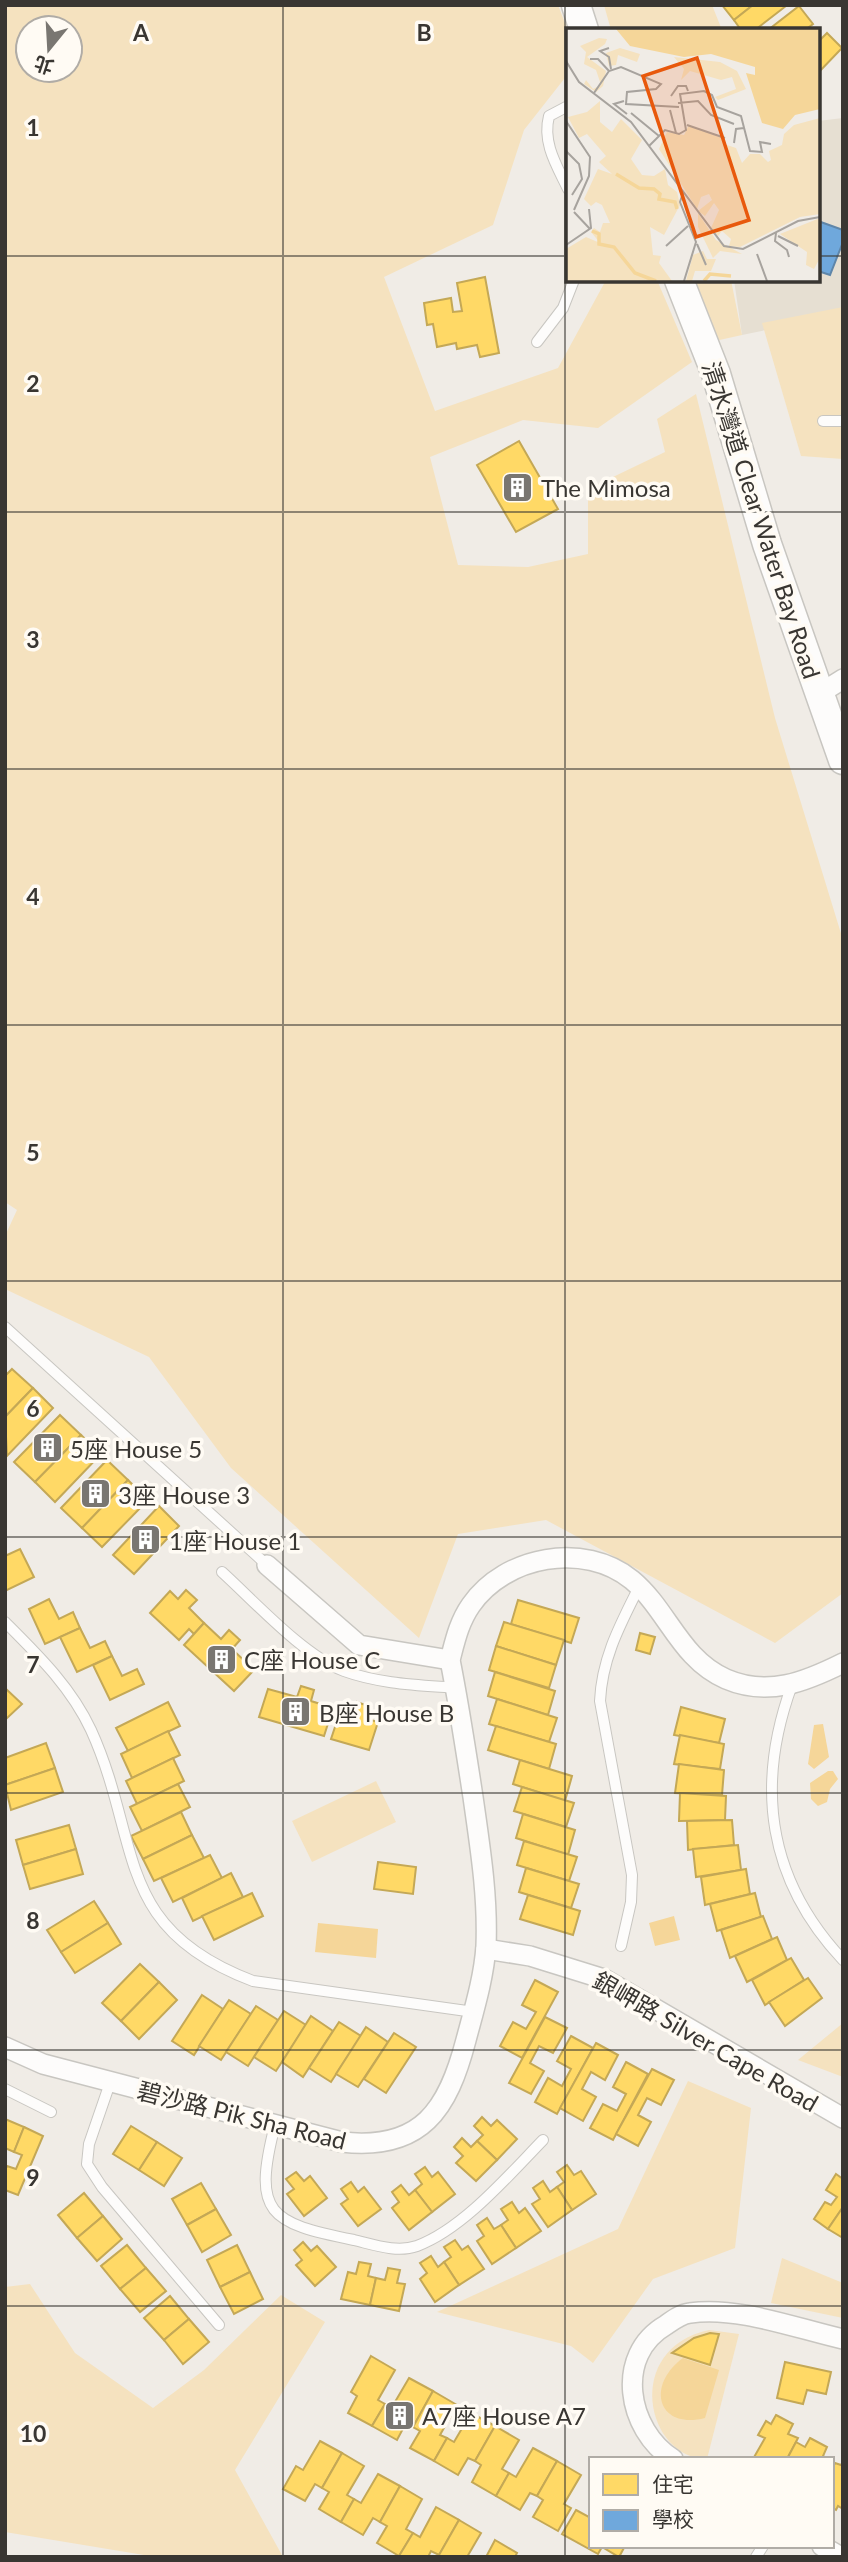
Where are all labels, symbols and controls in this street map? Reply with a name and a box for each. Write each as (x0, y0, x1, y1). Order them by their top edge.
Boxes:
north arrow (14, 14, 84, 84)
text: A (132, 18, 150, 46)
text: B (416, 18, 432, 46)
inset map (566, 28, 820, 282)
text: 北 (31, 52, 56, 80)
text: 1 (26, 113, 40, 141)
street label: 清水灣道 Clear Water Bay Road (697, 358, 827, 682)
text: 2 (26, 369, 40, 397)
building icon: The Mimosa (501, 470, 535, 504)
place label: The Mimosa (541, 473, 671, 502)
text: 3 (26, 625, 40, 653)
text: 4 (26, 882, 40, 910)
text: 5 (26, 1138, 40, 1166)
text: 6 (26, 1394, 40, 1422)
building icon: 5座 House 5 (30, 1431, 64, 1465)
place label: 5座 House 5 (70, 1434, 202, 1463)
building icon: 3座 House 3 (78, 1477, 112, 1511)
place label: 3座 House 3 (118, 1480, 250, 1509)
building icon: 1座 House 1 (129, 1523, 163, 1557)
place label: 1座 House 1 (169, 1526, 301, 1555)
building icon: C座 House C (204, 1642, 238, 1676)
place label: C座 House C (244, 1645, 380, 1674)
text: 7 (26, 1650, 40, 1678)
building icon: B座 House B (279, 1695, 313, 1729)
place label: B座 House B (319, 1698, 454, 1727)
text: 8 (26, 1906, 40, 1934)
street label: 銀岬路 Silver Cape Road (588, 1965, 824, 2117)
street label: 碧沙路 Pik Sha Road (135, 2075, 349, 2155)
text: 9 (26, 2163, 40, 2191)
building icon: A7座 House A7 (382, 2398, 416, 2432)
place label: A7座 House A7 (422, 2401, 586, 2430)
text: 10 (20, 2419, 46, 2447)
legend (589, 2457, 834, 2548)
text: 住宅 (652, 2471, 694, 2496)
text: 學校 (652, 2506, 694, 2531)

